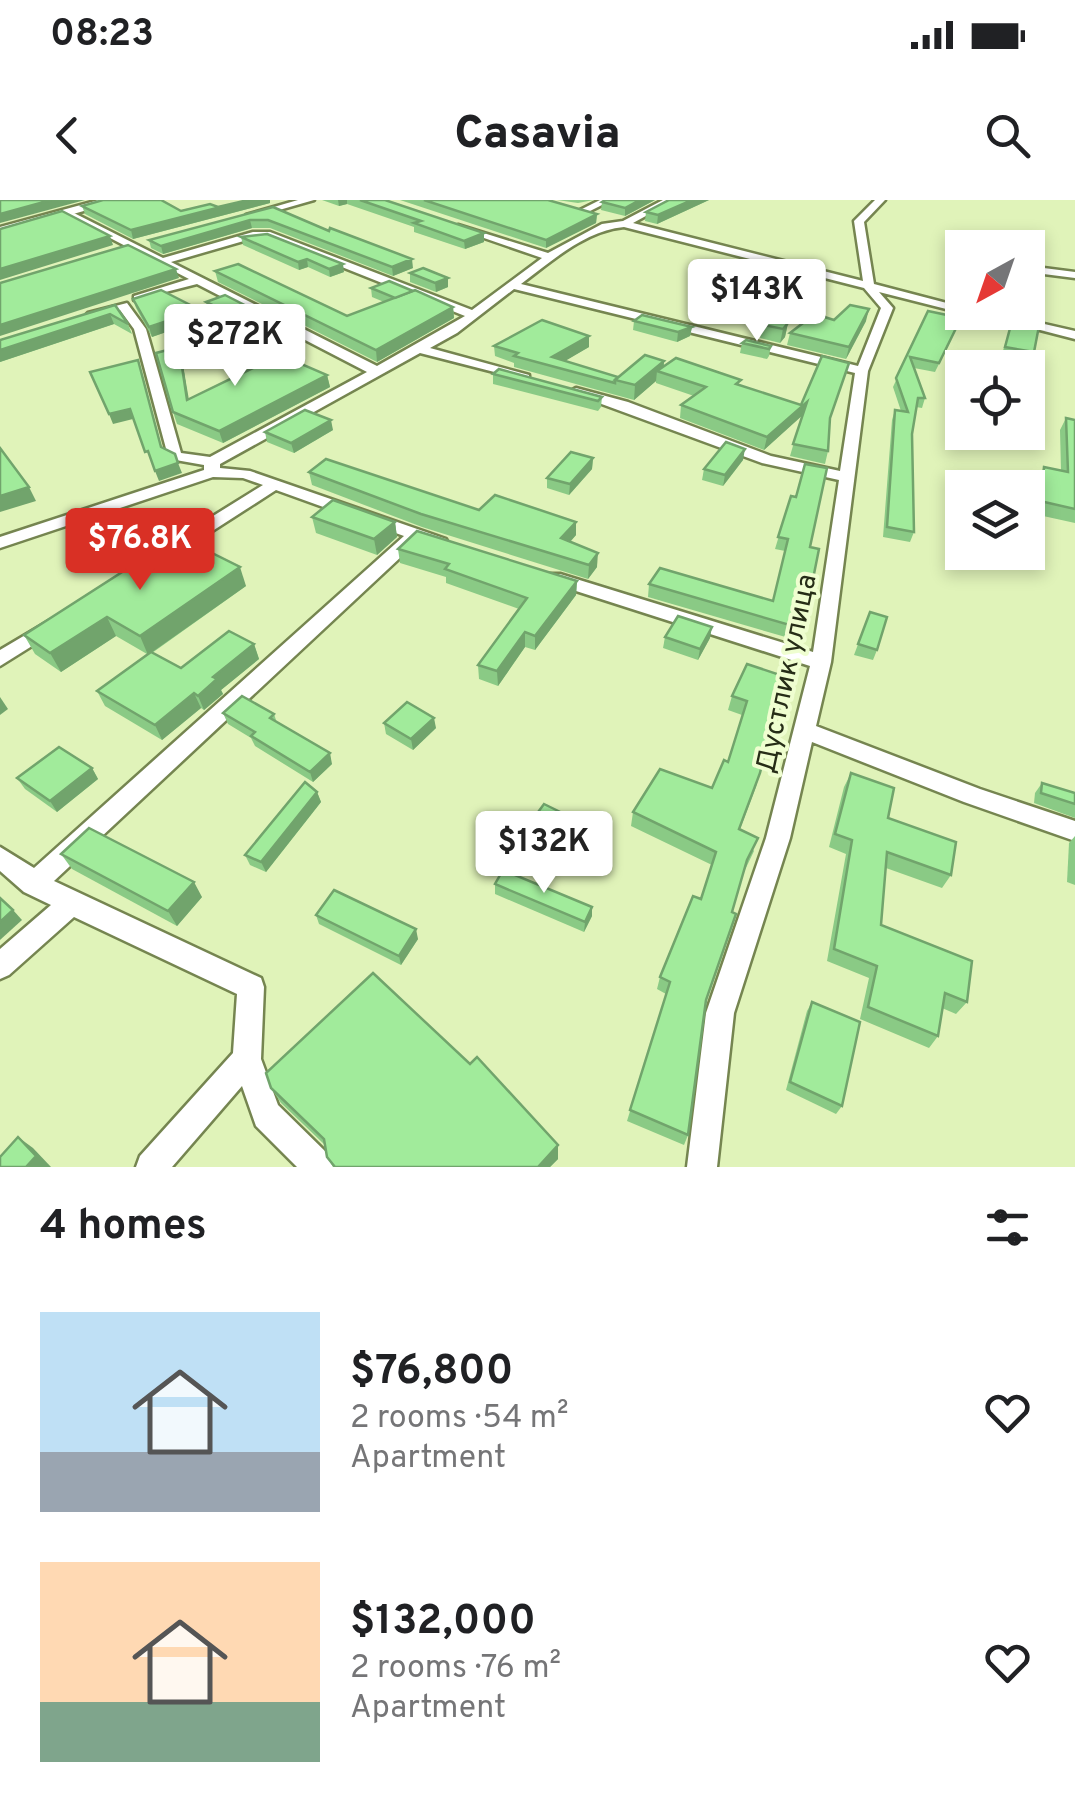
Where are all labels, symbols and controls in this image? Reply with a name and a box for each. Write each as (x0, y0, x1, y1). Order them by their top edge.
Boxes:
text: 08:23 (50, 11, 154, 60)
text: Casavia (455, 107, 620, 164)
icon: back (40, 108, 95, 163)
icon: search (980, 108, 1035, 163)
north arrow (945, 230, 1045, 330)
map controls (945, 230, 1045, 570)
pin: $143K (687, 259, 827, 344)
text: $143K (710, 271, 804, 311)
pin: $272K (165, 304, 305, 389)
text: $272K (186, 316, 284, 356)
button: locate (945, 350, 1045, 450)
button: layers (945, 470, 1045, 570)
pin: $76.8K (59, 508, 221, 593)
text: $76.8K (87, 520, 193, 560)
street label: Дустлик улица (749, 571, 827, 776)
pin: $132K (474, 811, 614, 896)
text: $132K (498, 823, 590, 863)
icon: filters (980, 1200, 1035, 1255)
text: 4 homes (40, 1201, 207, 1254)
text: $76,800 (350, 1346, 513, 1399)
icon: home (120, 1352, 240, 1472)
icon: heart (980, 1385, 1035, 1440)
text: 2 rooms · 54 m² (350, 1399, 569, 1439)
text: Apartment (350, 1439, 506, 1479)
text: $132,000 (350, 1596, 536, 1649)
icon: home (120, 1602, 240, 1722)
icon: heart (980, 1635, 1035, 1690)
text: 2 rooms · 76 m² (350, 1649, 561, 1689)
text: Apartment (350, 1689, 506, 1729)

